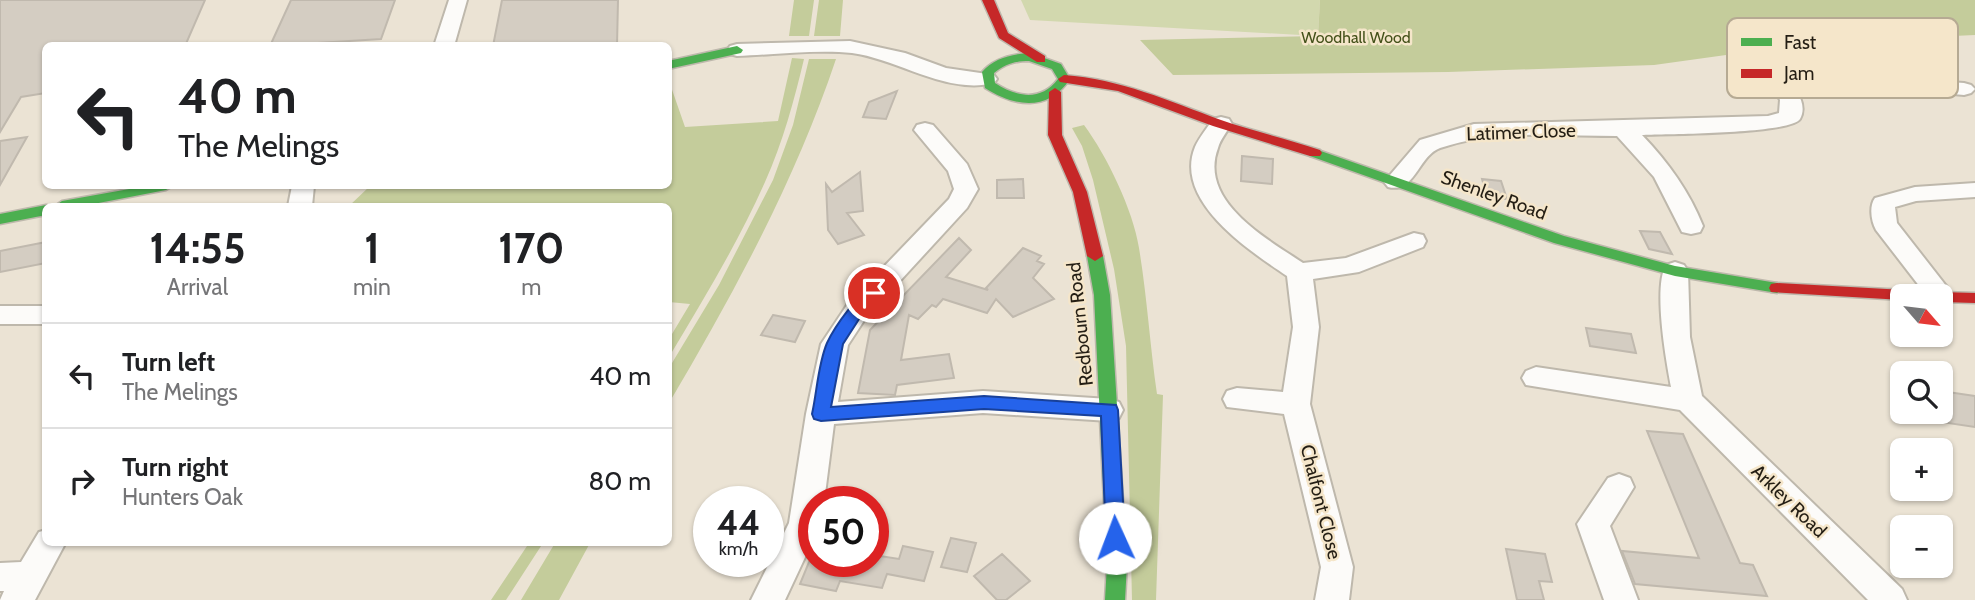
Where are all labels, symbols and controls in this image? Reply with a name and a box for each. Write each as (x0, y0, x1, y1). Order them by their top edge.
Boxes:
legend (1727, 18, 1958, 98)
park label: Woodhall Wood (1301, 28, 1411, 47)
text: Fast (1784, 31, 1817, 54)
text: Jam (1783, 62, 1814, 85)
text: 40 m (178, 66, 297, 125)
icon: left (63, 70, 154, 161)
street label: Latimer Close (1466, 119, 1576, 145)
text: The Melings (178, 126, 339, 165)
street label: Shenley Road (1438, 165, 1550, 225)
text: 14:55 (149, 222, 245, 274)
text: 1 (364, 222, 380, 274)
text: 170 (498, 222, 565, 274)
street label: Redbourn Road (1062, 261, 1098, 387)
pin (844, 263, 904, 323)
text: Arrival (167, 273, 228, 301)
text: min (353, 273, 391, 301)
text: m (521, 273, 542, 301)
icon: arrive (855, 274, 893, 312)
north arrow (1890, 284, 1953, 346)
map controls (1890, 284, 1953, 578)
text: Turn left (122, 346, 215, 378)
icon: left (63, 357, 101, 395)
text: 40 m (589, 360, 651, 392)
button: search (1890, 361, 1953, 424)
text: The Melings (122, 378, 238, 406)
button: + (1890, 438, 1953, 501)
street label: Chalfont Close (1296, 442, 1346, 562)
text: Turn right (122, 451, 228, 483)
street label: Arkley Road (1747, 460, 1831, 542)
icon: right (63, 462, 101, 500)
text: 80 m (588, 465, 651, 497)
text: Hunters Oak (122, 483, 243, 511)
speed limit sign: 50 (798, 486, 889, 577)
text: 44 (717, 501, 760, 544)
position arrow (1078, 501, 1152, 575)
button: − (1890, 515, 1953, 578)
text: km/h (719, 538, 758, 560)

